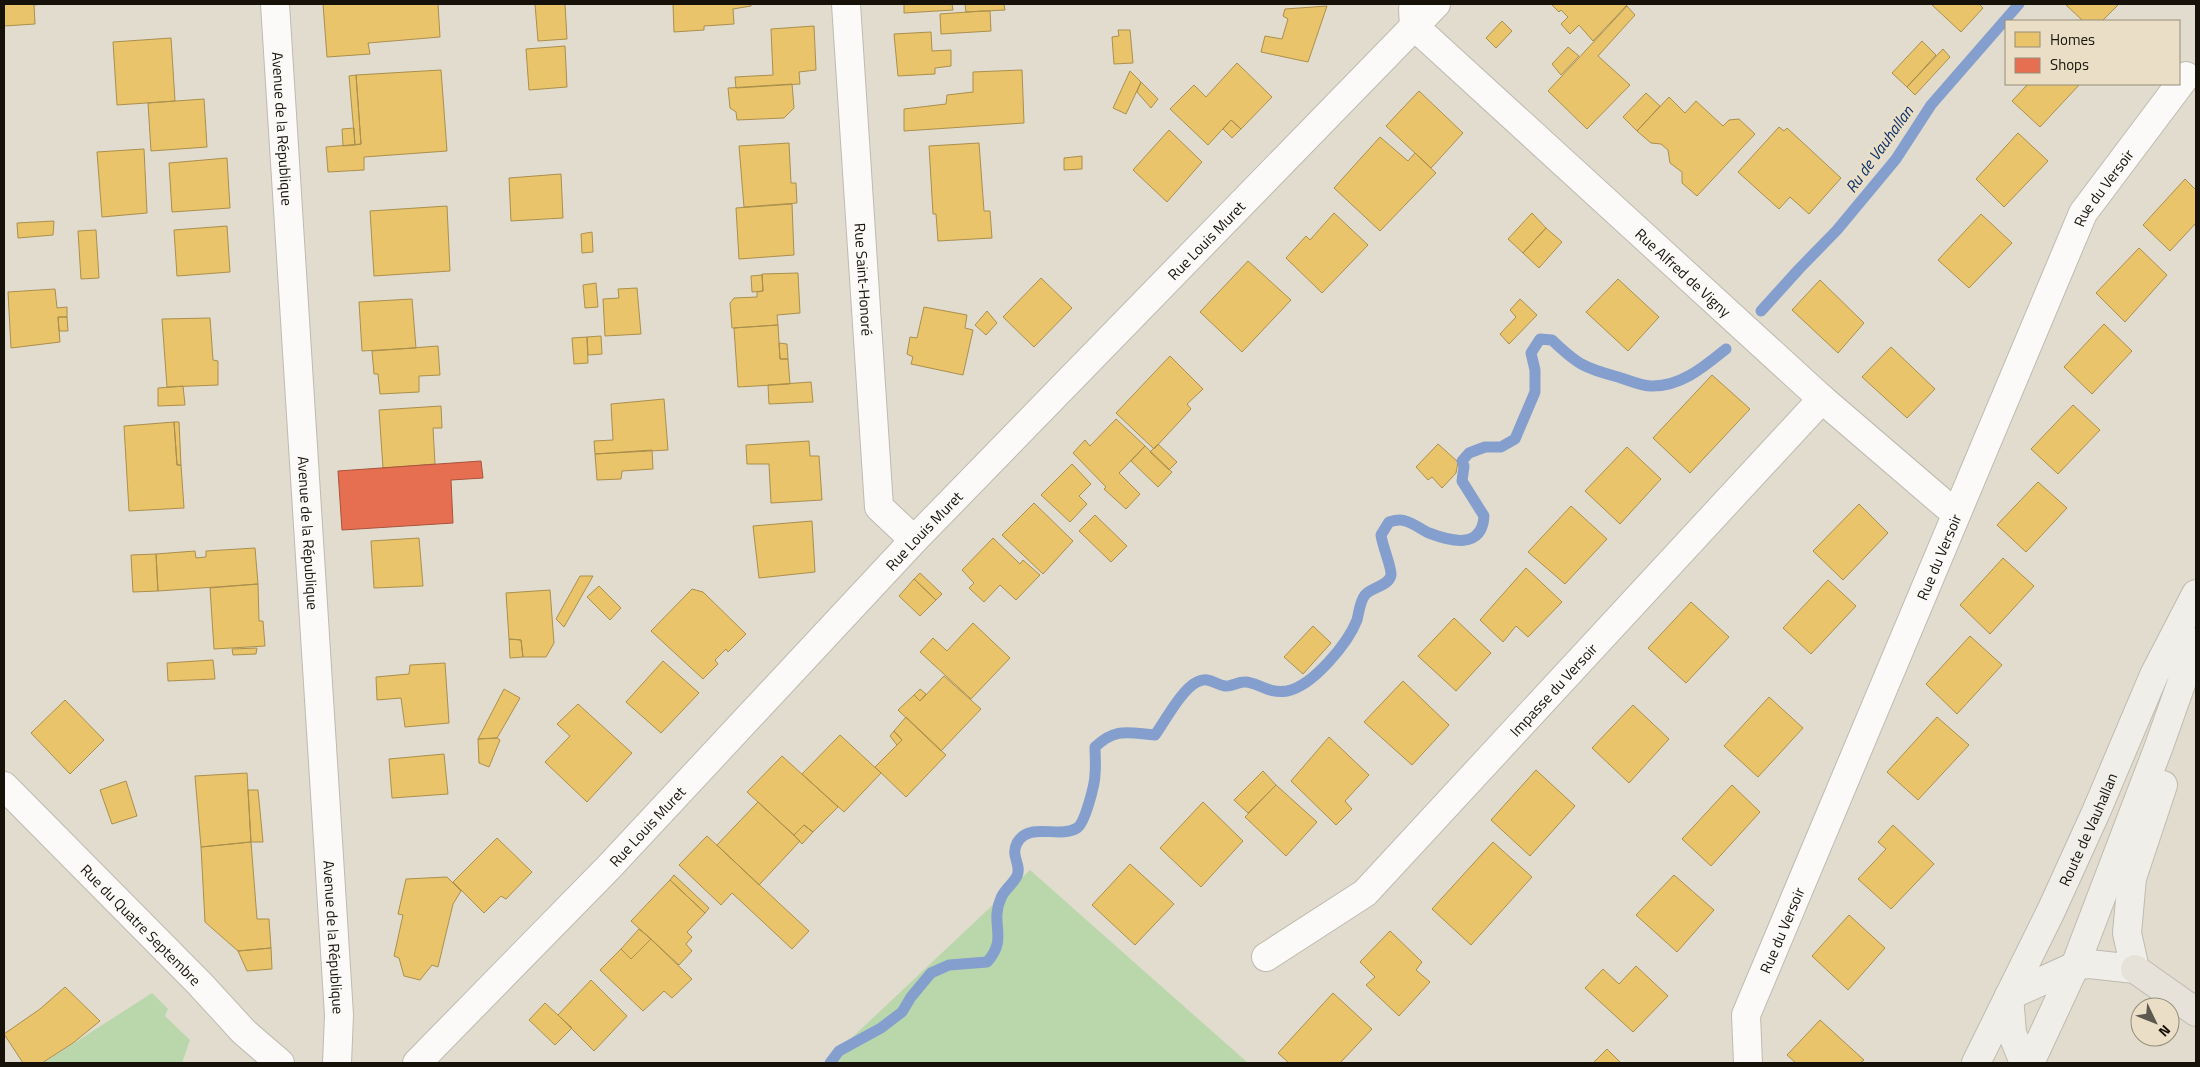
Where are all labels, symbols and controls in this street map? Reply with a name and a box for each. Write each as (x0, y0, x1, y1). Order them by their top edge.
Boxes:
legend (2005, 20, 2180, 85)
text: Homes (2050, 28, 2095, 51)
street label: Avenue de la République (267, 51, 299, 206)
text: Shops (2050, 53, 2089, 76)
water label: Ru de Vauhallan (1839, 100, 1919, 198)
street label: Rue du Versoir (2067, 144, 2139, 230)
street label: Rue Louis Muret (1162, 195, 1251, 285)
street label: Rue Saint-Honoré (849, 222, 879, 337)
street label: Rue Alfred de Vigny (1630, 222, 1737, 322)
street label: Avenue de la République (292, 455, 325, 611)
street label: Rue Louis Muret (880, 485, 968, 576)
street label: Rue du Versoir (1910, 510, 1967, 604)
street label: Impasse du Versoir (1504, 638, 1602, 742)
street label: Route de Vauhallan (2052, 769, 2123, 890)
street label: Rue Louis Muret (603, 780, 691, 872)
street label: Rue du Quatre Septembre (76, 858, 207, 991)
street label: Avenue de la République (318, 860, 350, 1015)
street label: Rue du Versoir (1753, 883, 1810, 977)
north arrow (2130, 997, 2180, 1047)
text: N (2154, 1020, 2176, 1042)

